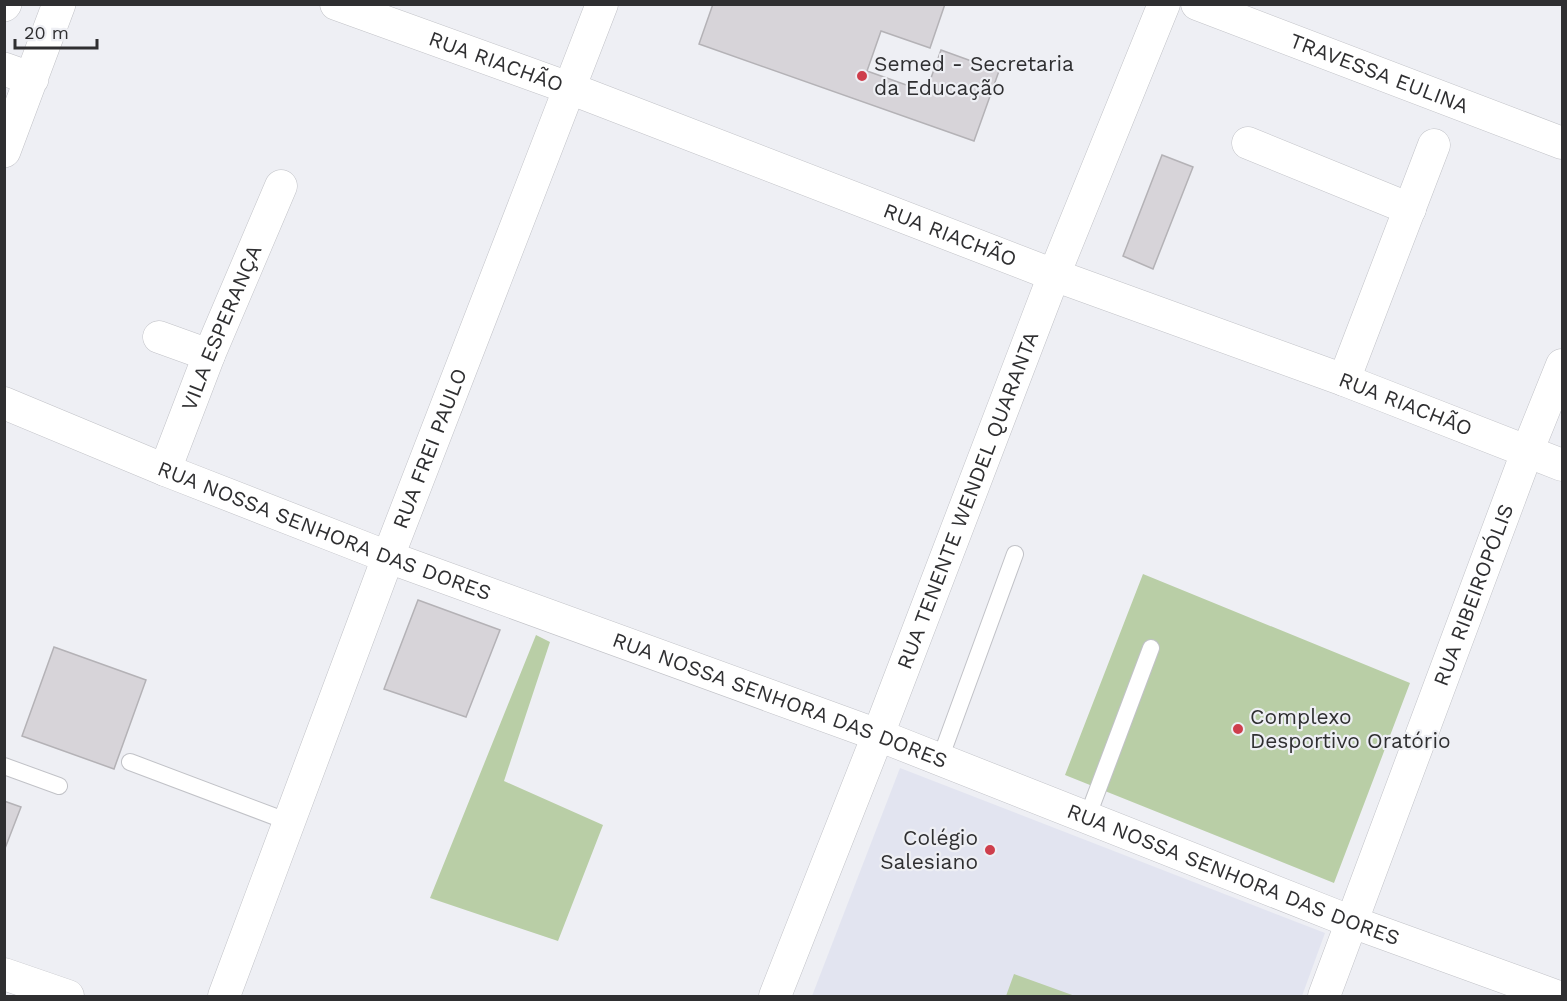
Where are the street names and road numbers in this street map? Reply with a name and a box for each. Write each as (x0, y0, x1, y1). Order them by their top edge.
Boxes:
street label: RUA RIACHÃO (425, 25, 567, 97)
street label: TRAVESSA EULINA (1286, 28, 1473, 118)
street label: RUA RIACHÃO (880, 197, 1020, 271)
street label: VILA ESPERANÇA (176, 241, 267, 414)
street label: RUA TENENTE WENDEL QUARANTA (891, 327, 1043, 672)
street label: RUA FREI PAULO (387, 364, 472, 532)
street label: RUA RIACHÃO (1335, 366, 1476, 441)
street label: RUA NOSSA SENHORA DAS DORES (154, 455, 495, 605)
street label: RUA RIBEIROPÓLIS (1428, 500, 1519, 689)
street label: RUA NOSSA SENHORA DAS DORES (609, 627, 951, 773)
street label: RUA NOSSA SENHORA DAS DORES (1064, 798, 1403, 950)

